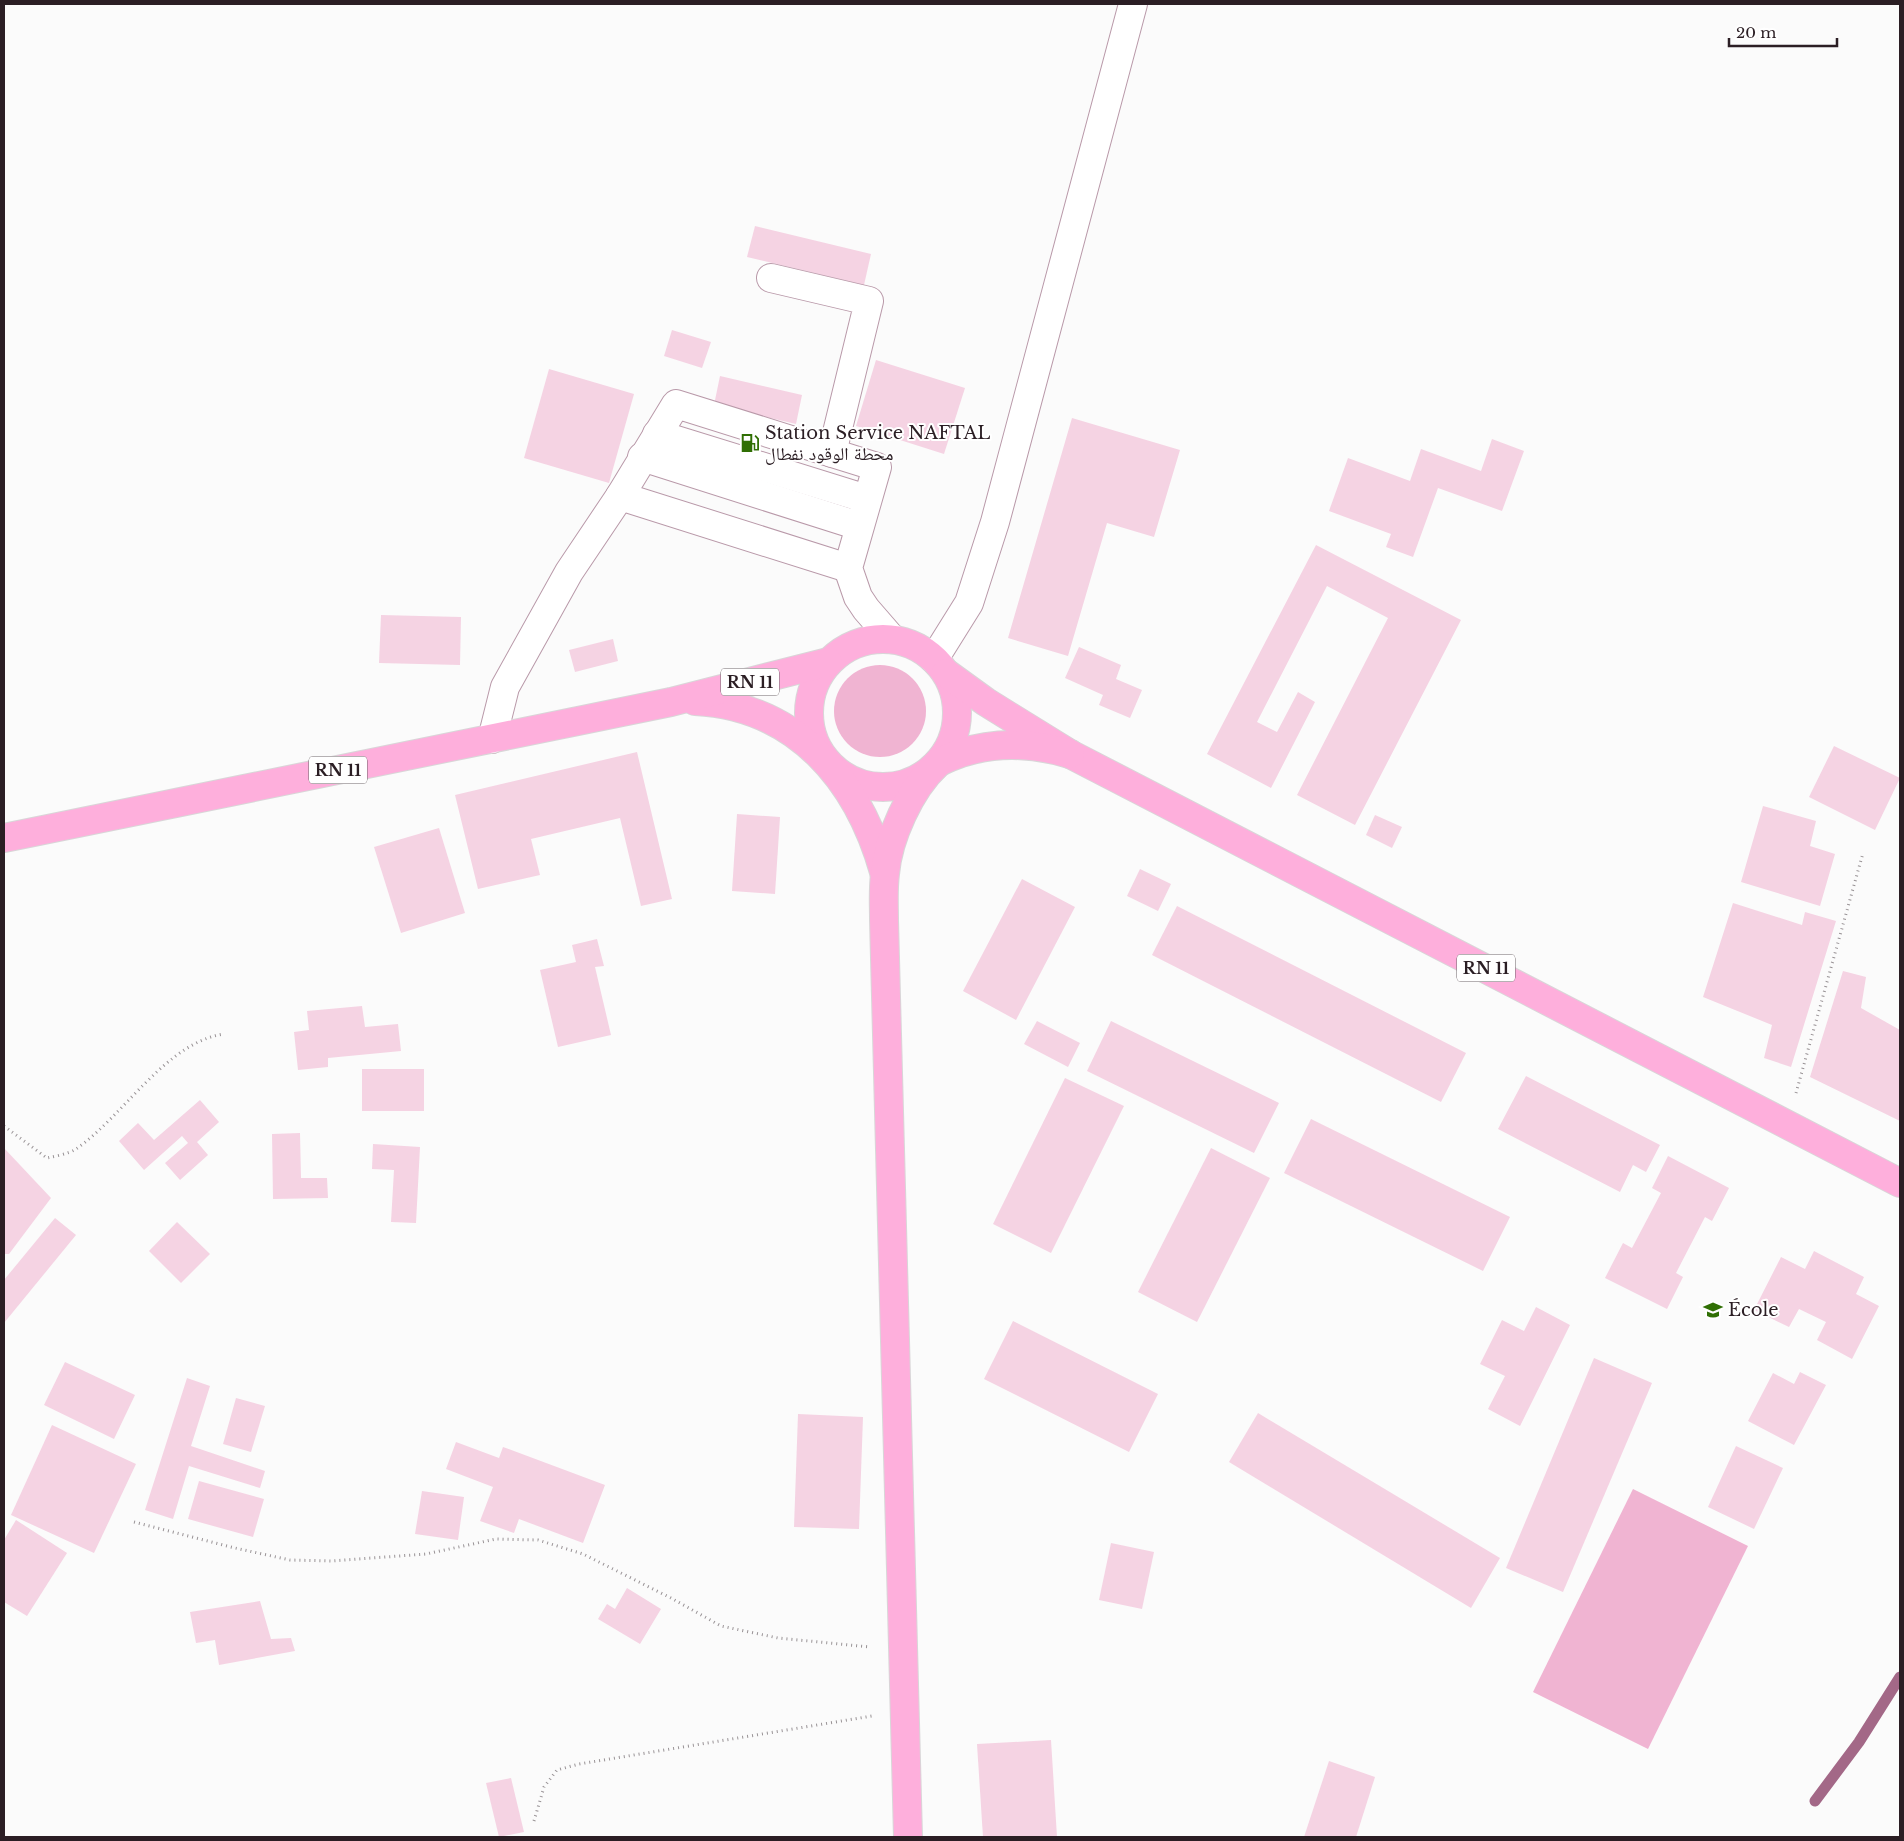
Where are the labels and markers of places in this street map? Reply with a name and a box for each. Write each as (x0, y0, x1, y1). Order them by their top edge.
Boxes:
place label: Station Service NAFTAL محطة الوقود نفطال (765, 422, 990, 465)
fuel station icon: Station Service NAFTAL محطة الوقود نفطال (739, 432, 761, 454)
place label: École (1728, 1298, 1779, 1321)
school or university icon: École (1702, 1299, 1724, 1321)

